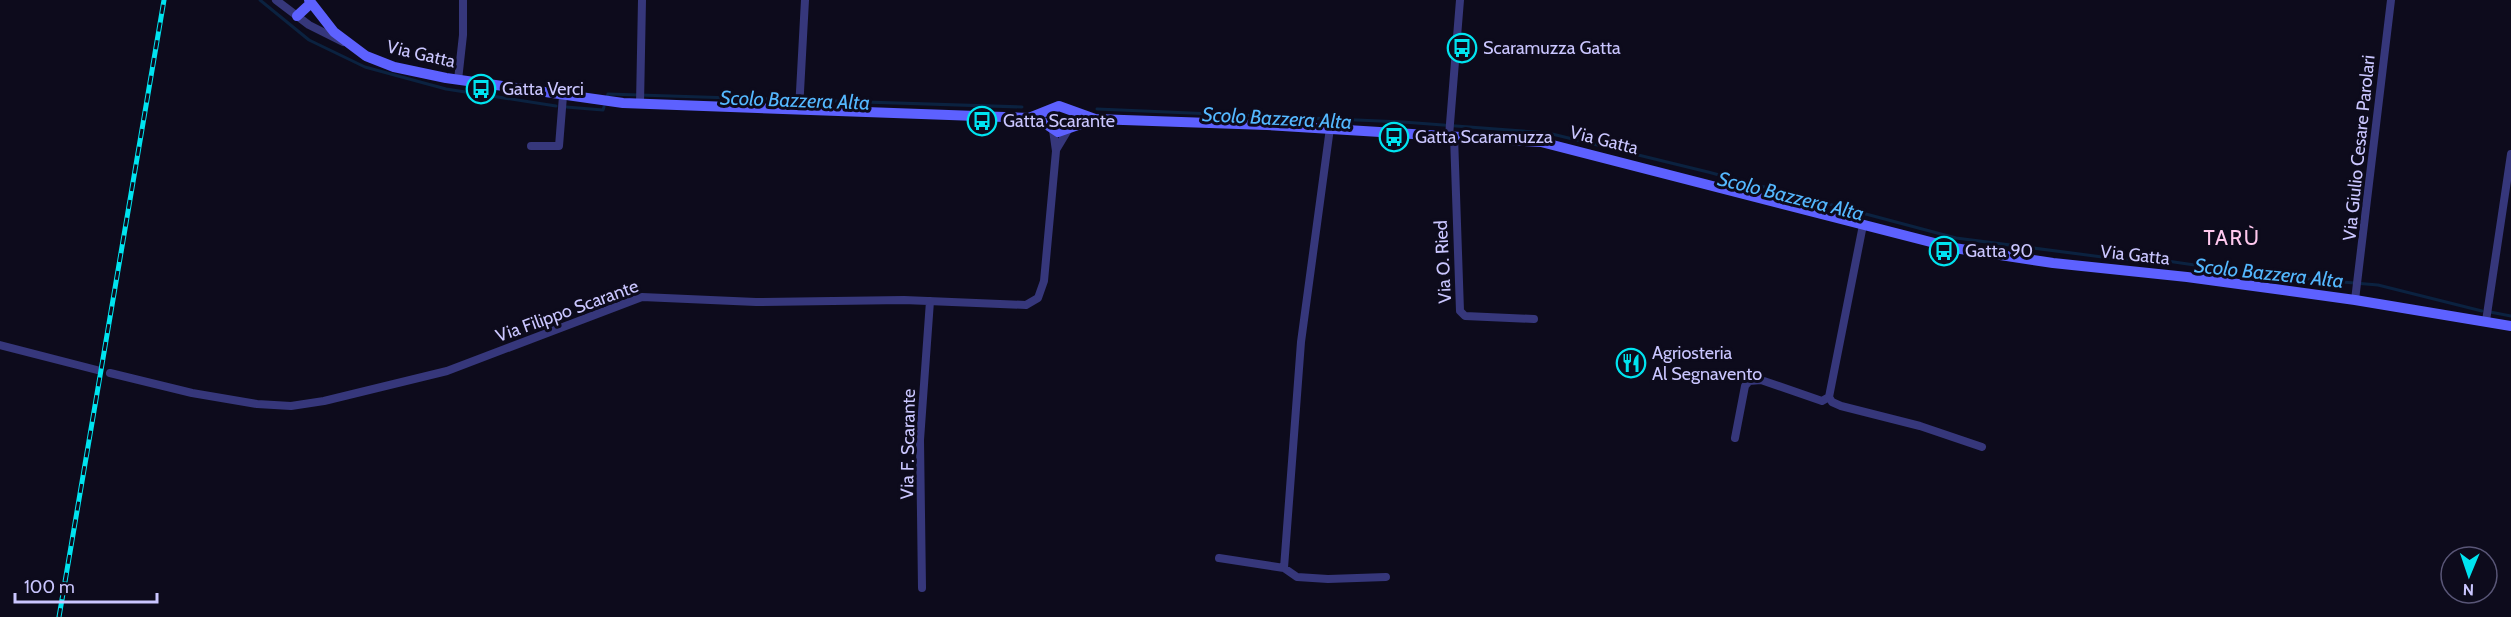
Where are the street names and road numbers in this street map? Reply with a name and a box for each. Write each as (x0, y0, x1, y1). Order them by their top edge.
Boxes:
street label: Via Gatta (385, 35, 458, 73)
street label: Via Giulio Cesare Parolari (2338, 54, 2380, 242)
street label: Via Gatta (1568, 121, 1641, 159)
street label: Via O. Ried (1430, 220, 1456, 304)
street label: Via Gatta (2099, 240, 2171, 270)
street label: Via Filippo Scarante (493, 275, 641, 347)
street label: Via F. Scarante (896, 388, 920, 500)

